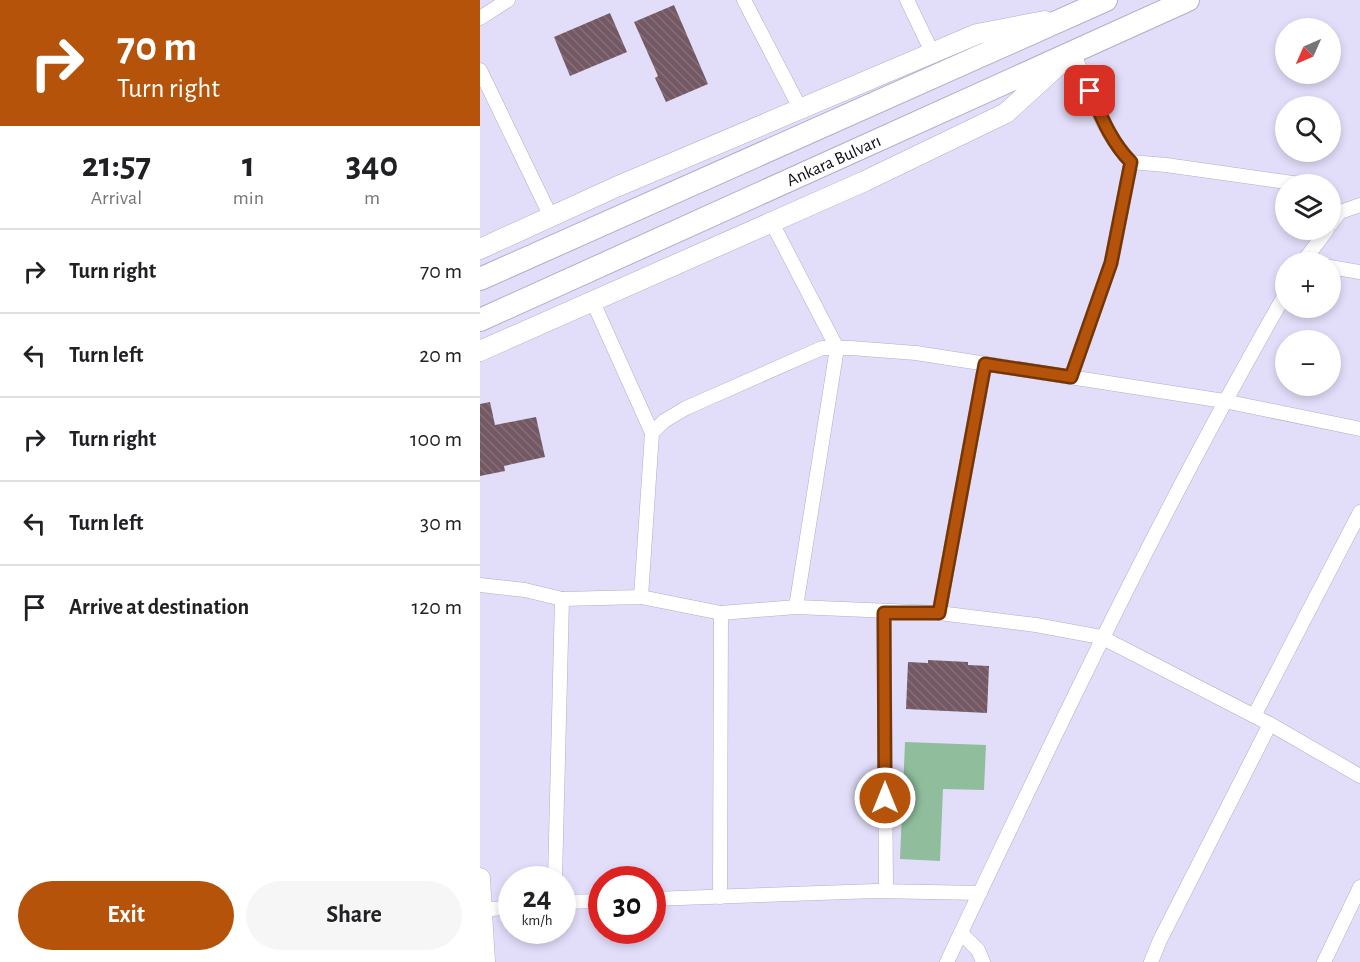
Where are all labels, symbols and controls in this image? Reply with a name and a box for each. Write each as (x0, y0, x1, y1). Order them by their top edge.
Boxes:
north arrow (1275, 18, 1341, 84)
map controls (1275, 18, 1341, 396)
icon: right (18, 24, 96, 102)
text: 70 m (117, 26, 197, 68)
pin (1064, 65, 1115, 116)
icon: arrive (1073, 74, 1106, 107)
text: Turn right (117, 75, 220, 102)
button: search (1275, 96, 1341, 162)
street label: Ankara Bulvarı (784, 132, 884, 190)
text: 21:57 (82, 147, 151, 183)
text: 1 (242, 147, 255, 183)
text: 340 (346, 147, 398, 183)
button: layers (1275, 174, 1341, 240)
text: Arrival (91, 188, 142, 208)
text: min (233, 188, 264, 208)
text: m (364, 188, 380, 208)
button: + (1275, 252, 1341, 318)
icon: right (18, 255, 51, 288)
text: Turn right (69, 260, 156, 282)
text: 70 m (420, 260, 462, 282)
button: − (1275, 330, 1341, 396)
icon: left (18, 339, 51, 372)
text: Turn left (69, 344, 143, 366)
text: 20 m (419, 344, 462, 366)
icon: right (18, 423, 51, 456)
text: Turn right (69, 428, 156, 450)
text: 100 m (410, 428, 462, 450)
icon: left (18, 507, 51, 540)
text: Turn left (69, 512, 143, 534)
text: 30 m (420, 512, 462, 534)
icon: arrive (18, 591, 51, 624)
text: Arrive at destination (69, 596, 249, 618)
text: 120 m (412, 596, 462, 618)
position arrow (853, 766, 917, 830)
speed limit sign: 30 (588, 866, 666, 944)
button: Exit (18, 881, 234, 950)
button: Share (246, 881, 462, 950)
text: 24 (522, 883, 552, 913)
text: km/h (522, 913, 552, 928)

